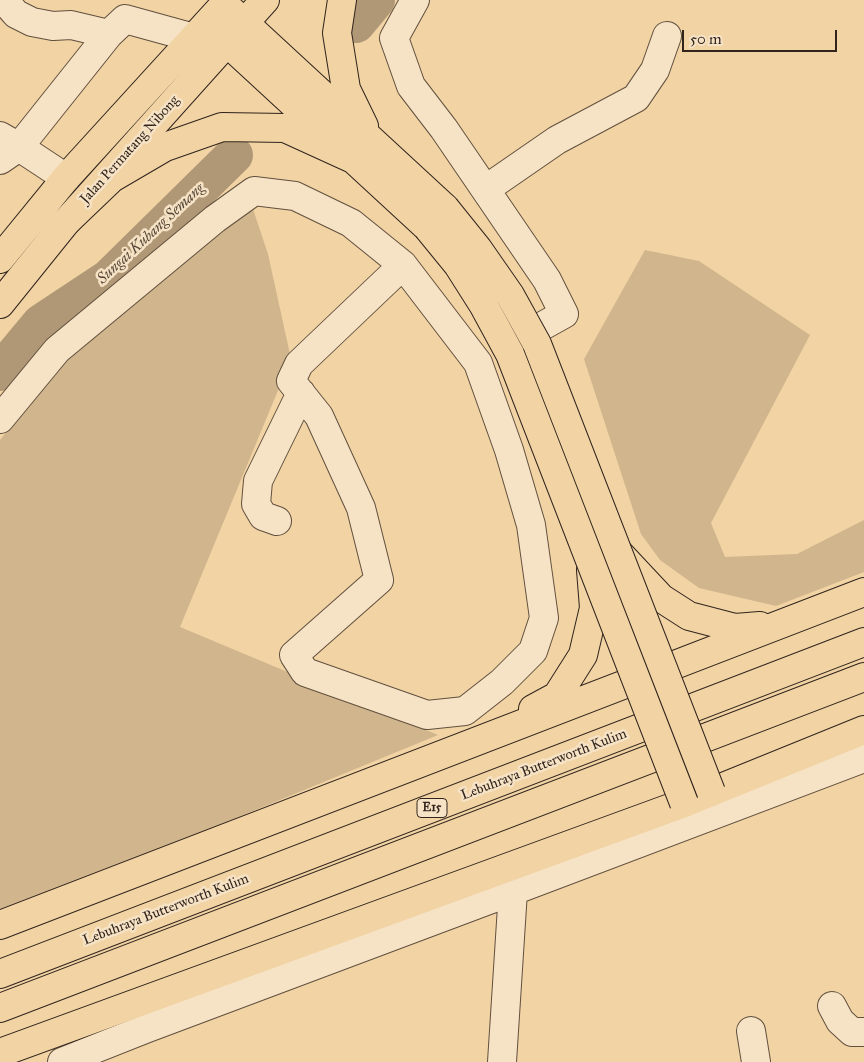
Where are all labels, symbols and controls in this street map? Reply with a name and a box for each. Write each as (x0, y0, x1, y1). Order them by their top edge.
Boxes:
scale bar (684, 20, 839, 52)
text: 50 m (690, 30, 722, 48)
street label: Jalan Permatang Nibong (77, 93, 183, 207)
water label: Sungai Kubang Semang (94, 180, 208, 288)
street label: Lebuhraya Butterworth Kulim (459, 726, 629, 804)
road number: E15 (417, 798, 447, 818)
street label: Lebuhraya Butterworth Kulim (81, 871, 251, 949)

